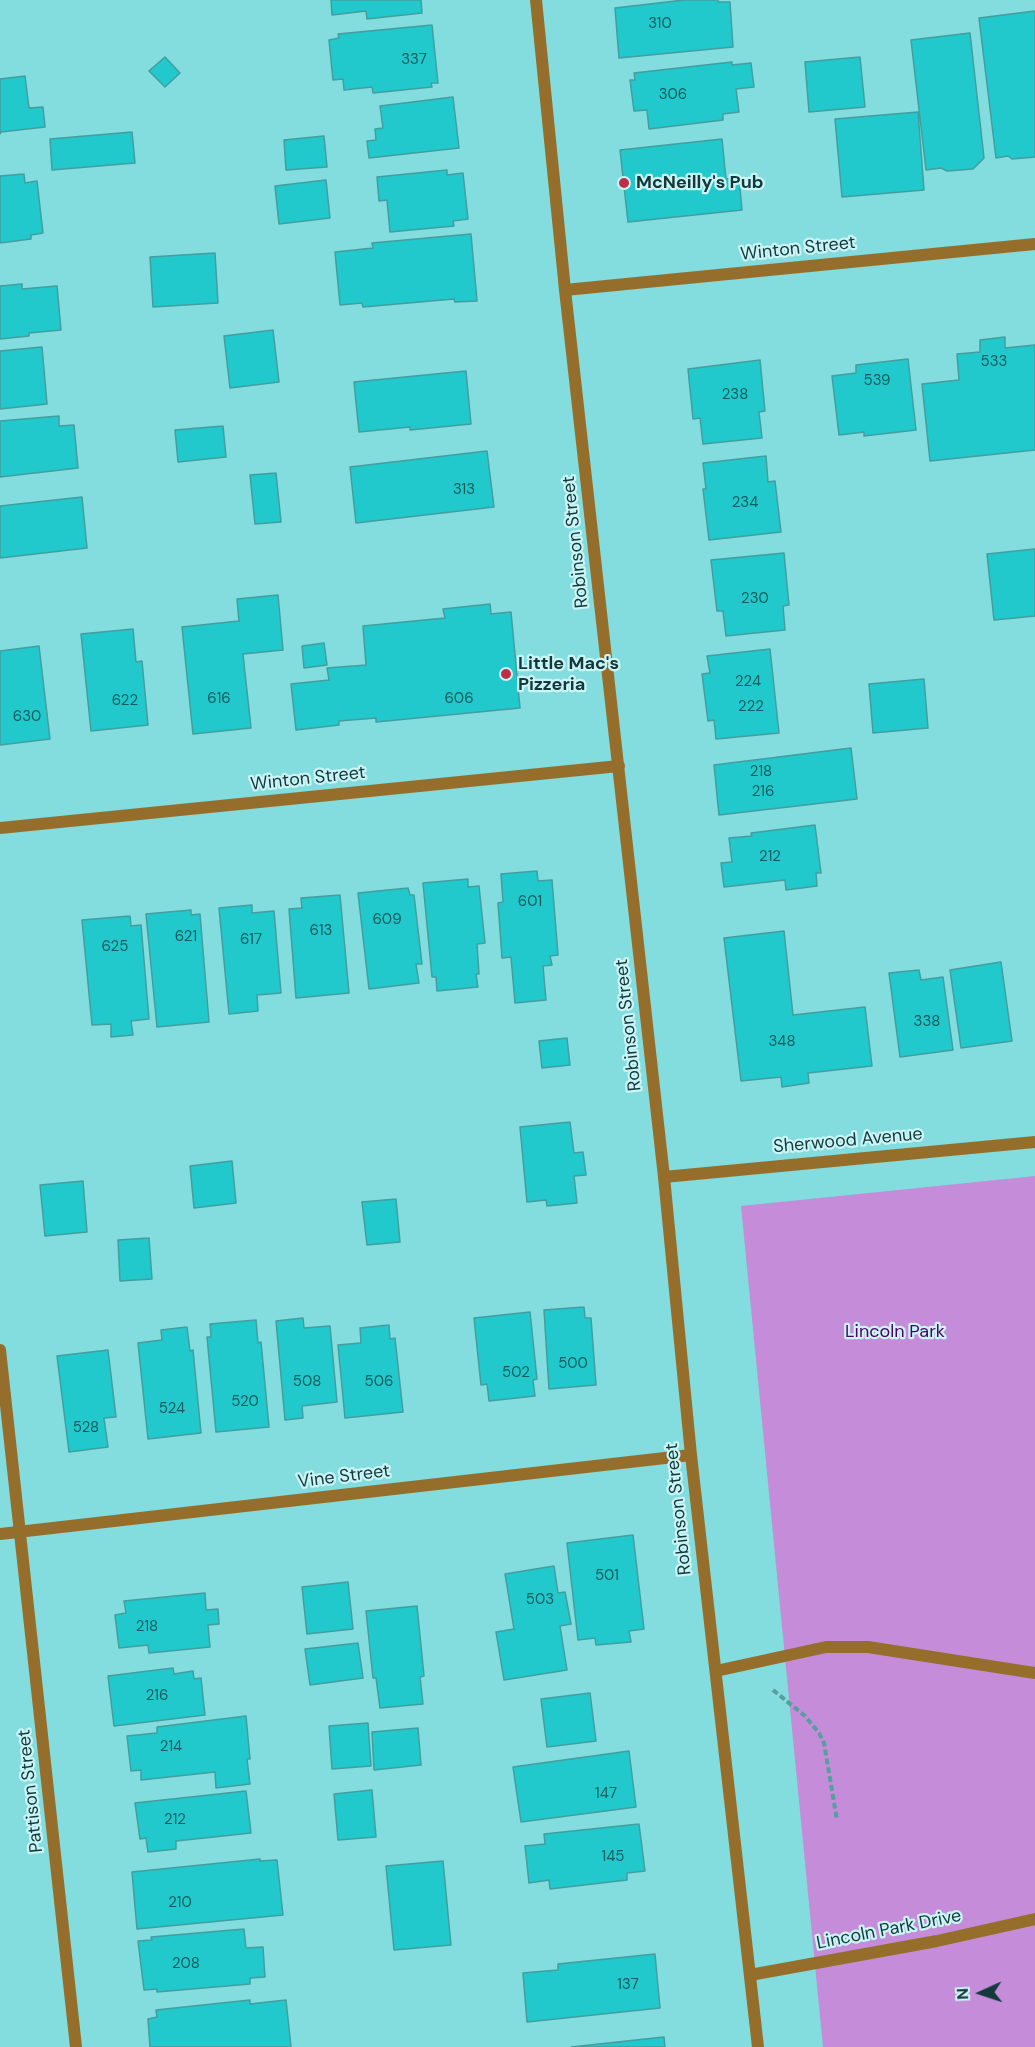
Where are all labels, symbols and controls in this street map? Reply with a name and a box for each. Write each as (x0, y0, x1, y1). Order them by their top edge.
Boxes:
house number: 310 (648, 15, 672, 33)
house number: 337 (401, 51, 427, 69)
house number: 306 (659, 86, 687, 104)
place label: McNeilly's Pub (636, 172, 764, 194)
marker: McNeilly's Pub (617, 176, 631, 190)
street label: Winton Street (739, 232, 857, 266)
house number: 533 (981, 353, 1007, 371)
house number: 539 (864, 372, 890, 390)
house number: 238 (722, 386, 748, 404)
street label: Robinson Street (558, 475, 594, 609)
house number: 313 (453, 481, 475, 499)
house number: 234 (732, 494, 758, 512)
house number: 230 (741, 590, 769, 608)
place label: Little Mac's Pizzeria (518, 653, 619, 696)
marker: Little Mac's Pizzeria (499, 667, 513, 681)
house number: 224 (735, 673, 761, 691)
house number: 616 (207, 690, 231, 708)
house number: 606 (444, 690, 474, 708)
house number: 622 (112, 692, 138, 710)
house number: 222 (738, 698, 764, 716)
house number: 630 (13, 708, 41, 726)
street label: Winton Street (249, 762, 367, 796)
house number: 218 (750, 763, 772, 781)
house number: 216 (752, 783, 774, 801)
house number: 212 (759, 848, 781, 866)
house number: 601 (518, 893, 542, 911)
house number: 609 (372, 911, 402, 929)
house number: 613 (310, 922, 332, 940)
house number: 621 (175, 928, 197, 946)
house number: 617 (240, 931, 262, 949)
house number: 625 (102, 938, 128, 956)
street label: Robinson Street (611, 958, 647, 1092)
house number: 338 (914, 1013, 940, 1031)
house number: 348 (768, 1033, 796, 1051)
street label: Sherwood Avenue (773, 1124, 923, 1158)
park label: Lincoln Park (845, 1321, 945, 1343)
house number: 500 (558, 1355, 588, 1373)
house number: 502 (502, 1364, 530, 1382)
house number: 508 (293, 1373, 321, 1391)
house number: 506 (365, 1373, 393, 1391)
house number: 520 (231, 1393, 259, 1411)
house number: 524 (159, 1400, 185, 1418)
house number: 528 (73, 1419, 99, 1437)
street label: Robinson Street (661, 1442, 697, 1576)
street label: Vine Street (297, 1461, 391, 1493)
house number: 501 (595, 1567, 619, 1585)
house number: 503 (526, 1591, 554, 1609)
house number: 218 (136, 1618, 158, 1636)
house number: 216 (146, 1687, 168, 1705)
street label: Pattison Street (14, 1728, 48, 1854)
house number: 214 (160, 1738, 182, 1756)
house number: 147 (595, 1785, 617, 1803)
house number: 212 (164, 1811, 186, 1829)
house number: 145 (602, 1848, 624, 1866)
house number: 210 (168, 1894, 192, 1912)
street label: Lincoln Park Drive (815, 1905, 963, 1955)
house number: 208 (172, 1955, 200, 1973)
north arrow (951, 1963, 1011, 2023)
house number: 137 (617, 1976, 639, 1994)
text: N (952, 1988, 973, 2000)

